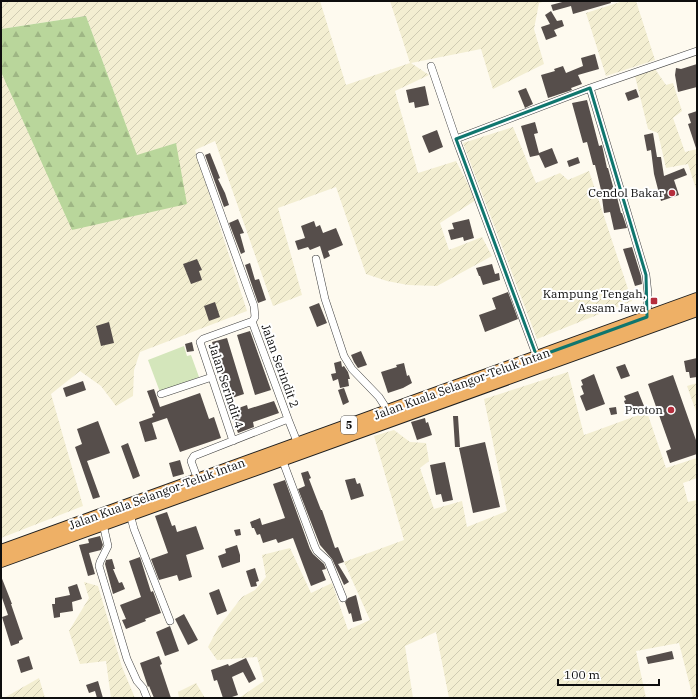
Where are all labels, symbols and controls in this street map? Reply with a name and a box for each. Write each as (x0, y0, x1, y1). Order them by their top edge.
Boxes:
place label: Cendol Bakar (588, 185, 665, 200)
marker: Cendol Bakar (667, 188, 677, 198)
place label: Kampung Tengah, Assam Jawa (543, 286, 646, 315)
marker: Kampung Tengah, Assam Jawa (649, 296, 659, 306)
street label: Jalan Serindit 2 (258, 322, 303, 410)
street label: Jalan Serindit 4 (206, 342, 247, 430)
street label: Jalan Kuala Selangor-Teluk Intan (372, 345, 552, 422)
place label: Proton (625, 402, 663, 417)
marker: Proton (666, 405, 676, 415)
road number: 5 (341, 416, 357, 434)
street label: Jalan Kuala Selangor-Teluk Intan (67, 455, 247, 532)
scale bar (558, 661, 659, 687)
text: 100 m (564, 667, 600, 682)

